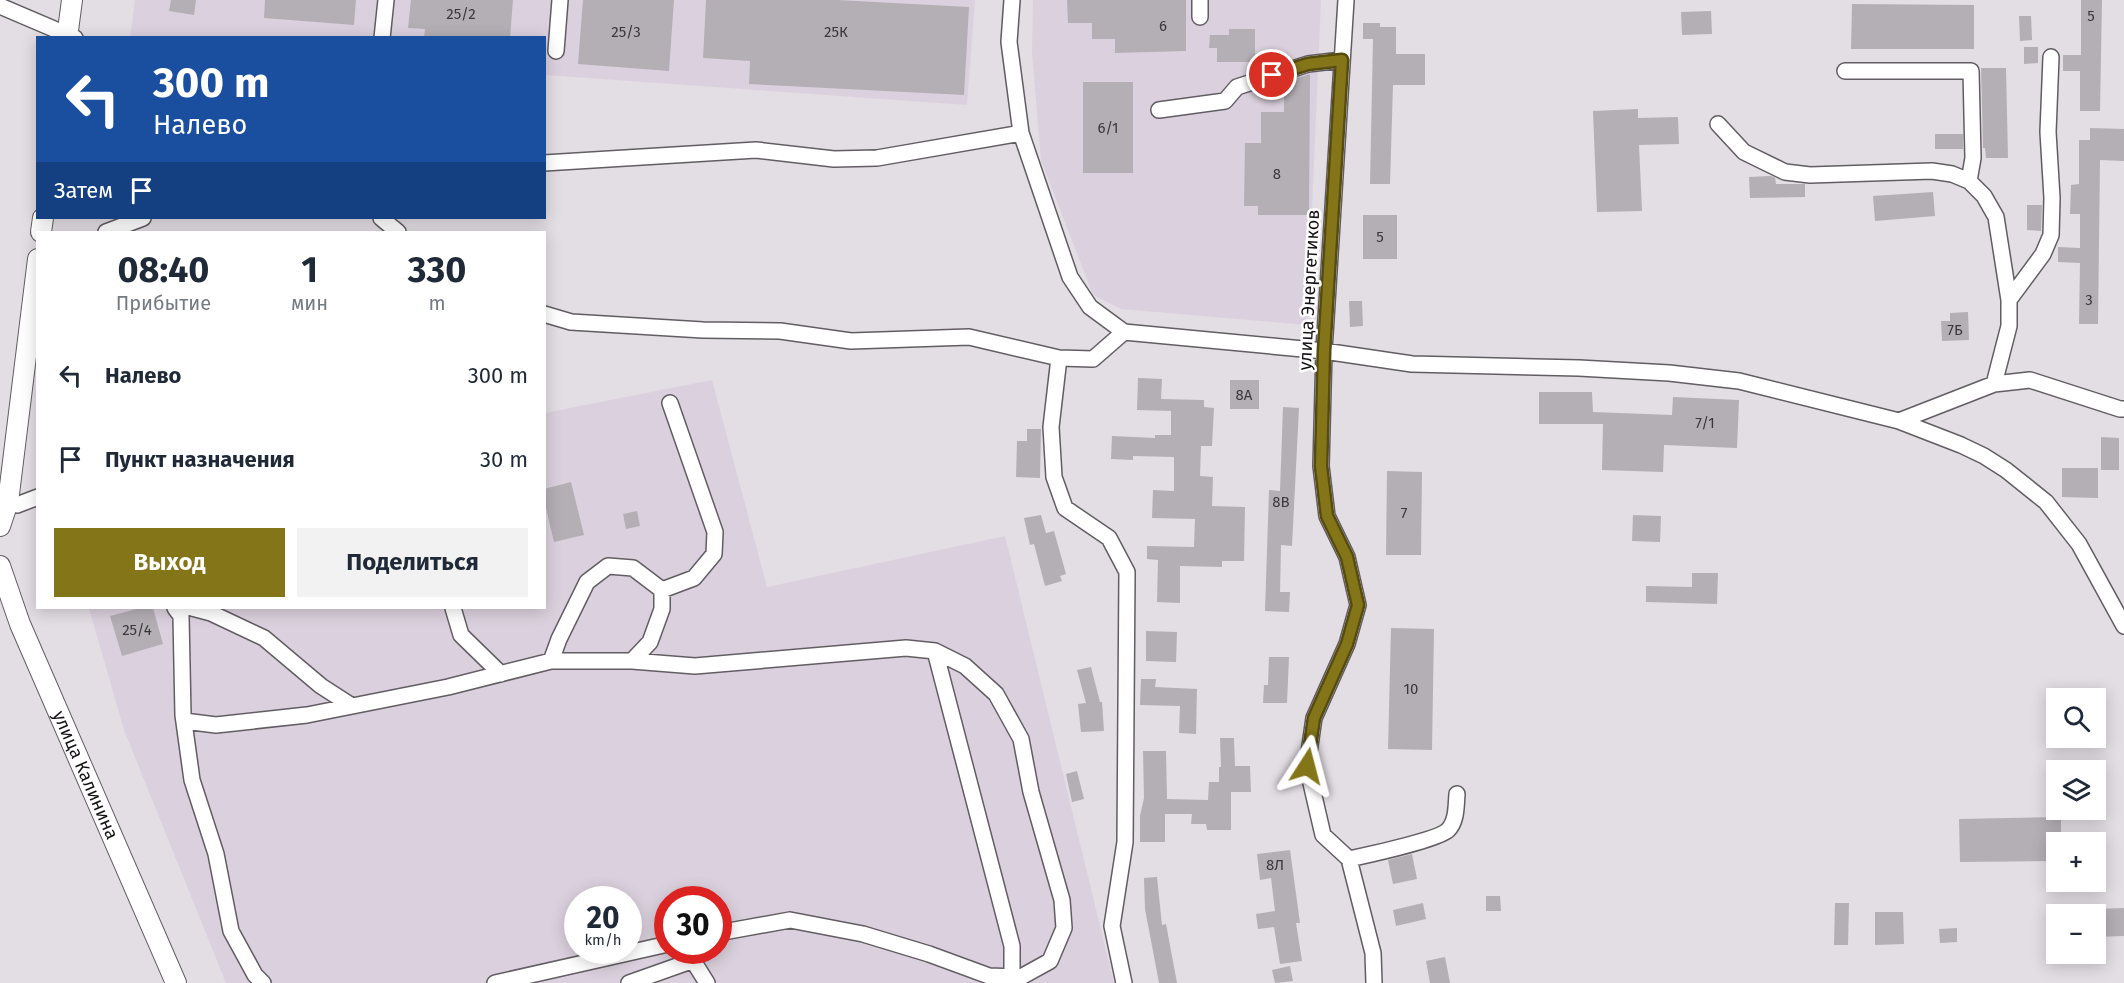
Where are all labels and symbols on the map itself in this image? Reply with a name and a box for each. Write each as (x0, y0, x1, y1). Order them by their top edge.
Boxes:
house number: 25/2 (446, 5, 476, 23)
house number: 5 (2087, 7, 2095, 25)
house number: 6 (1159, 17, 1167, 35)
house number: 25/3 (611, 23, 641, 41)
house number: 25К (824, 23, 848, 41)
pin (1246, 49, 1297, 100)
house number: 6/1 (1097, 119, 1119, 137)
house number: 8 (1273, 165, 1281, 183)
street label: улица Энергетиков (1294, 209, 1324, 371)
house number: 5 (1376, 228, 1384, 246)
house number: 3 (2085, 291, 2093, 309)
house number: 7Б (1947, 321, 1963, 339)
house number: 8А (1236, 386, 1253, 404)
house number: 7/1 (1695, 414, 1715, 432)
house number: 8В (1272, 493, 1290, 511)
house number: 7 (1401, 504, 1408, 522)
house number: 25/4 (122, 621, 152, 639)
house number: 10 (1404, 680, 1418, 698)
street label: улица Калинина (48, 707, 123, 843)
position arrow (1275, 734, 1339, 798)
house number: 8Л (1266, 856, 1284, 874)
speed limit sign: 30 (654, 886, 732, 964)

